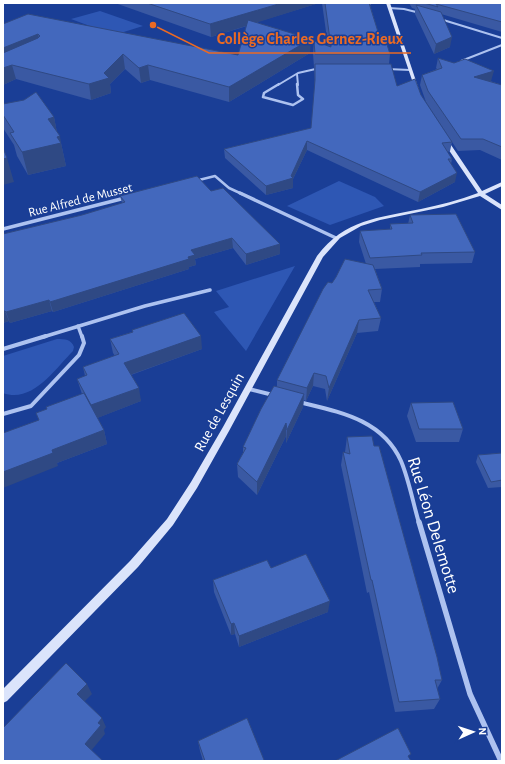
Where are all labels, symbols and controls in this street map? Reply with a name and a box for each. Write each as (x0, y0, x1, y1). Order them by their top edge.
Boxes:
callout: Collège Charles Gernez-Rieux (209, 25, 411, 53)
text: Collège Charles Gernez-Rieux (217, 31, 404, 47)
street label: Rue Alfred de Musset (27, 181, 134, 220)
street label: Rue de Lesquin (192, 370, 247, 454)
street label: Rue Léon Delemotte (404, 455, 462, 596)
north arrow (453, 712, 493, 752)
text: N (477, 727, 488, 736)

